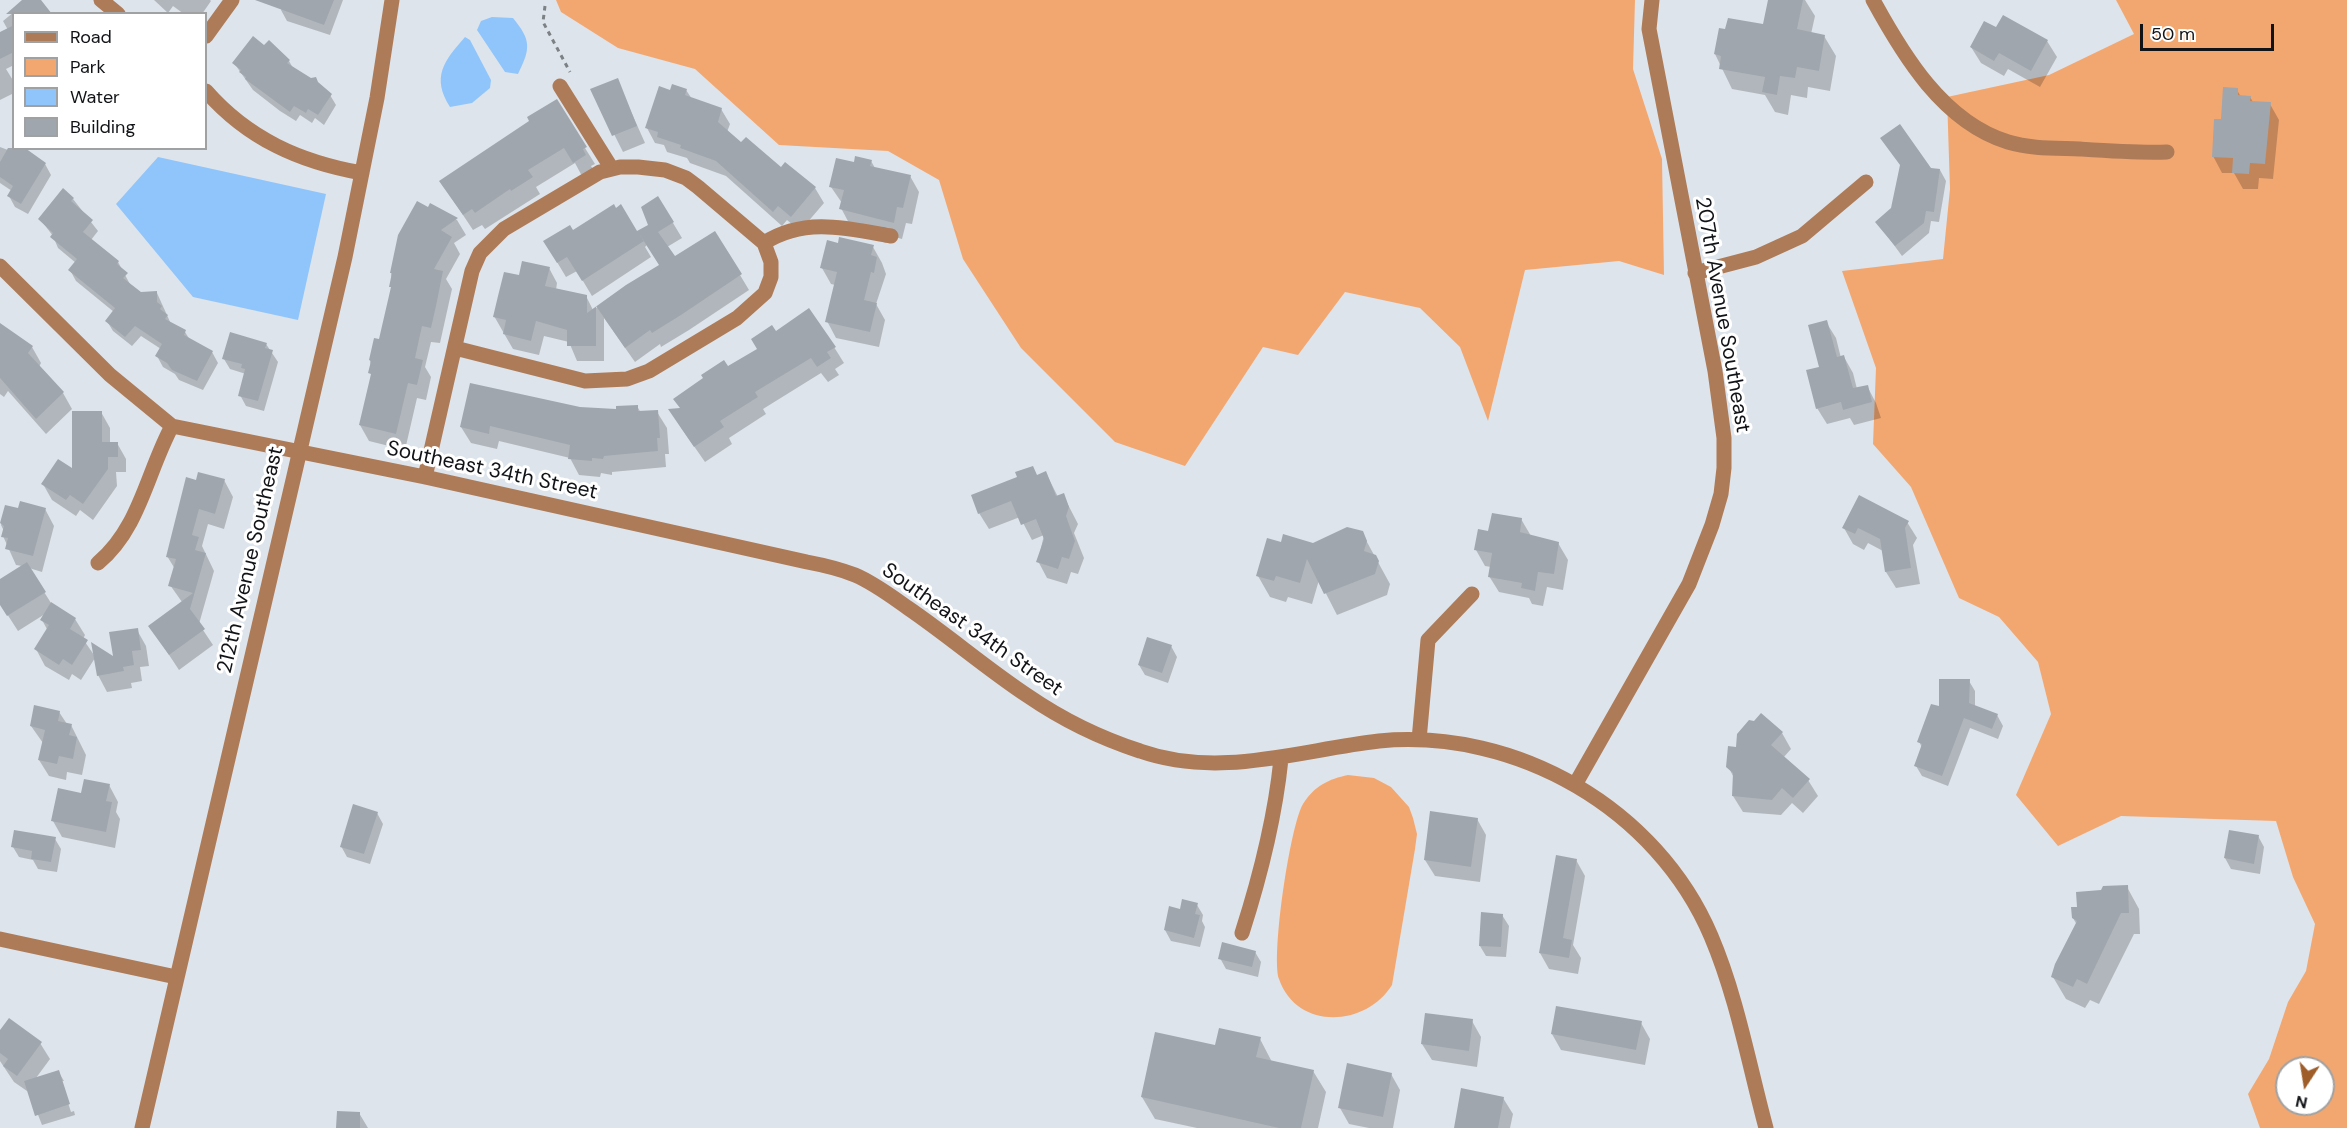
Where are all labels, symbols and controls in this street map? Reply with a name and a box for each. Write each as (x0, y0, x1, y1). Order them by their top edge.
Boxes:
legend (12, 12, 207, 150)
scale bar (2143, 12, 2276, 50)
text: 50 m (2151, 22, 2195, 46)
text: Road (70, 25, 112, 49)
text: Park (70, 55, 106, 79)
text: Water (70, 85, 120, 109)
text: Building (70, 115, 135, 139)
street label: 207th Avenue Southeast (1689, 195, 1755, 435)
street label: Southeast 34th Street (384, 436, 600, 506)
street label: 212th Avenue Southeast (213, 444, 289, 676)
street label: Southeast 34th Street (877, 558, 1067, 702)
north arrow (2275, 1056, 2335, 1116)
text: N (2294, 1091, 2309, 1114)

